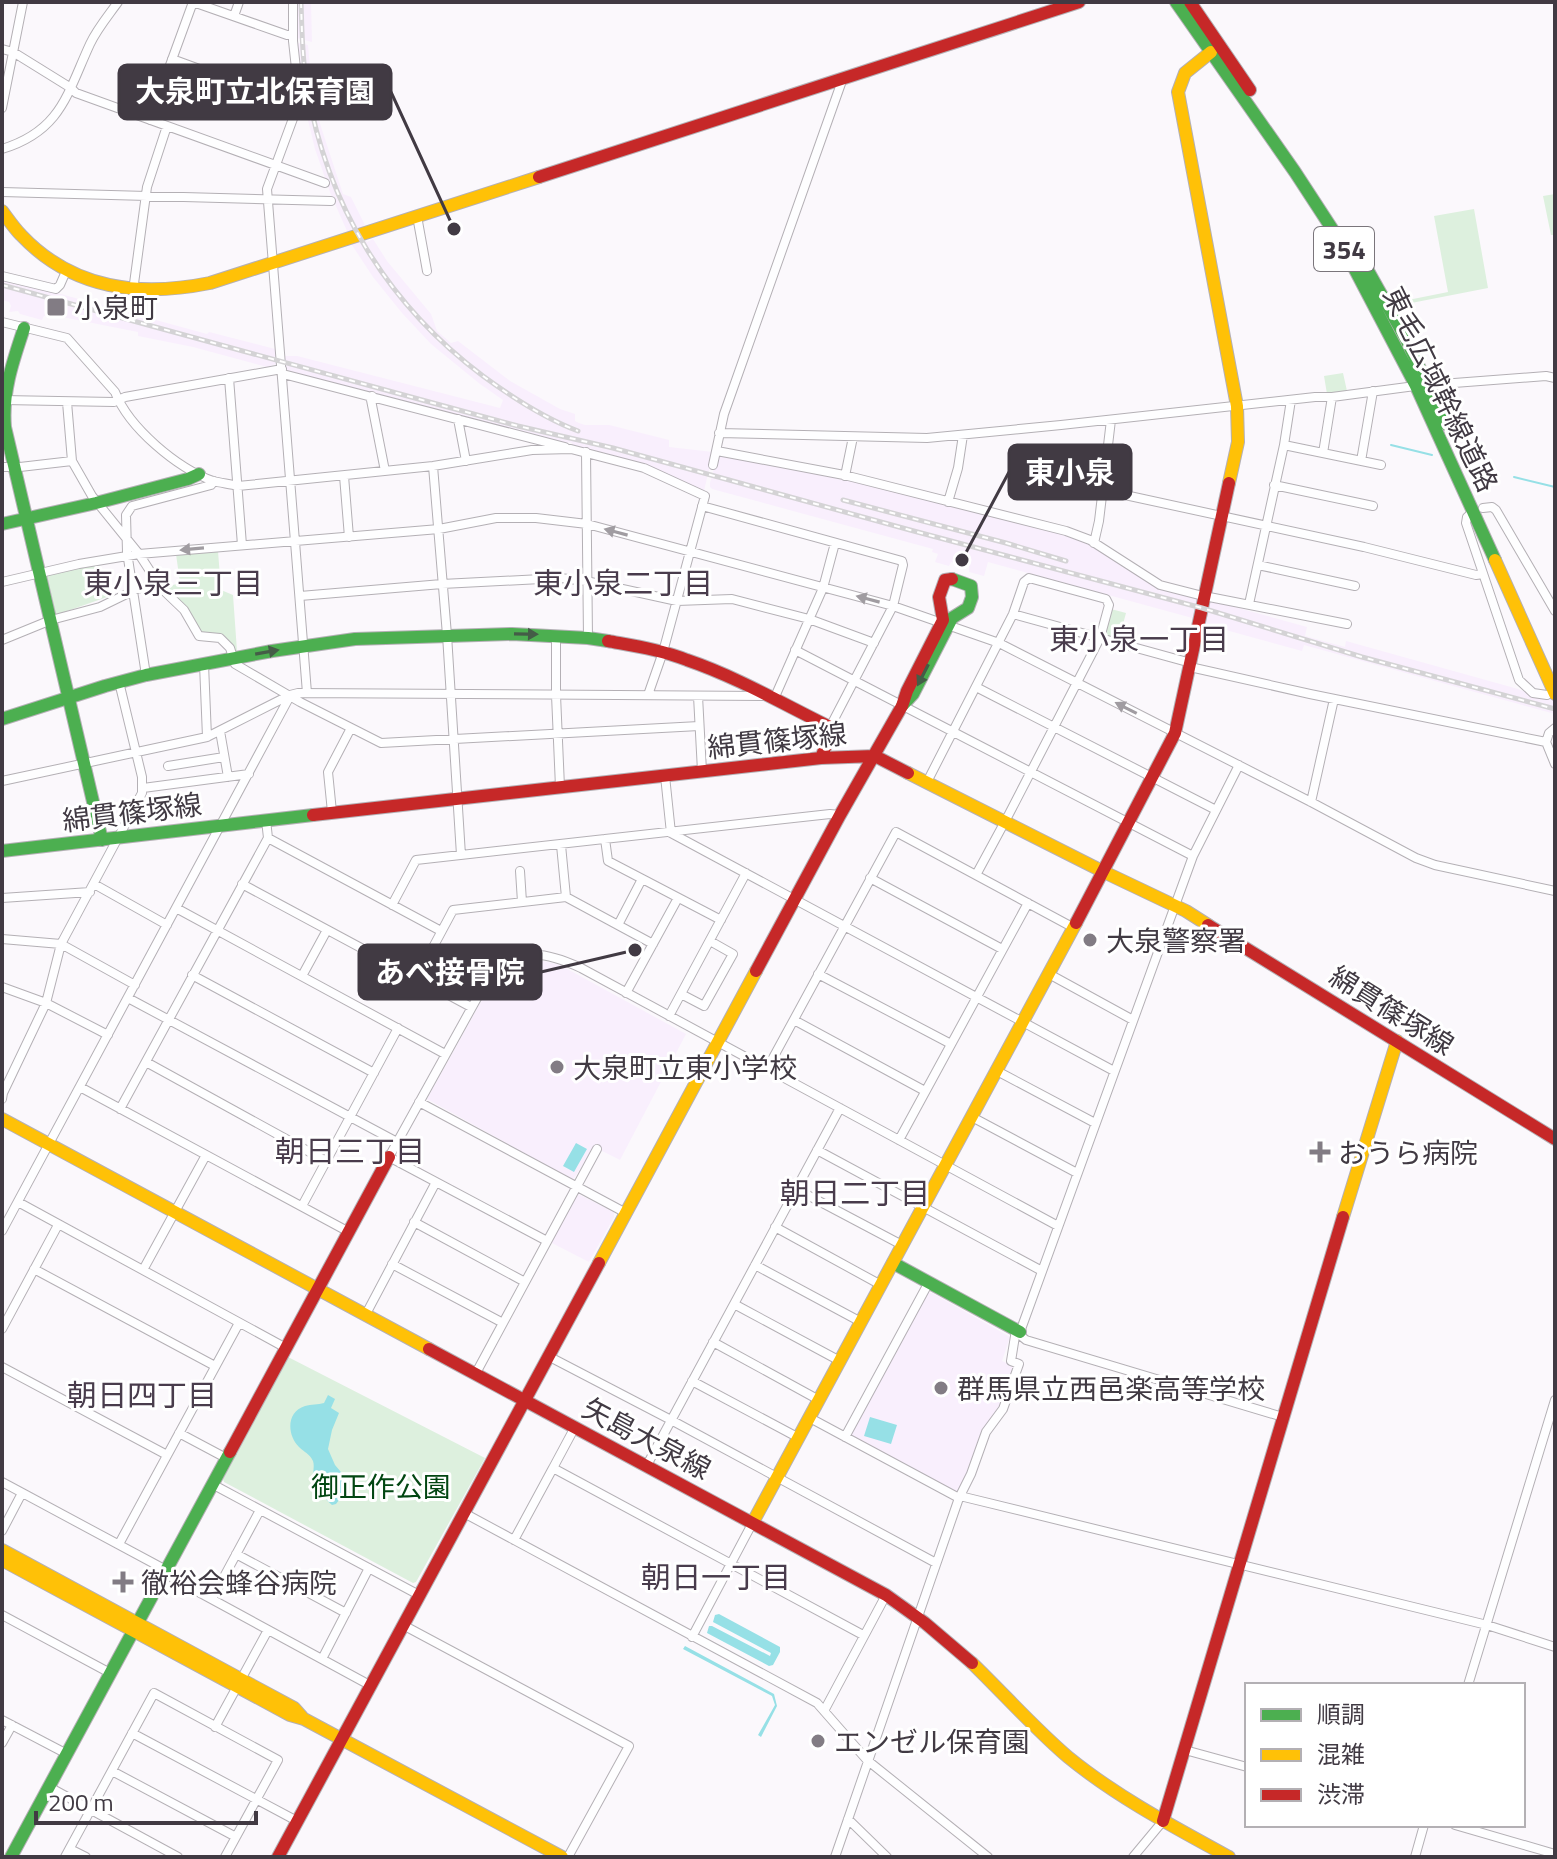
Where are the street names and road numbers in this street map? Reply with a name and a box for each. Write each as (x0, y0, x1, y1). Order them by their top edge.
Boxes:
road number: 354 (1314, 227, 1374, 271)
street label: 東毛広域幹線道路 (1373, 279, 1509, 499)
street label: 綿貫篠塚線 (705, 711, 849, 769)
street label: 綿貫篠塚線 (60, 782, 204, 842)
street label: 綿貫篠塚線 (1321, 955, 1463, 1065)
street label: 矢島大泉線 (575, 1386, 719, 1490)

